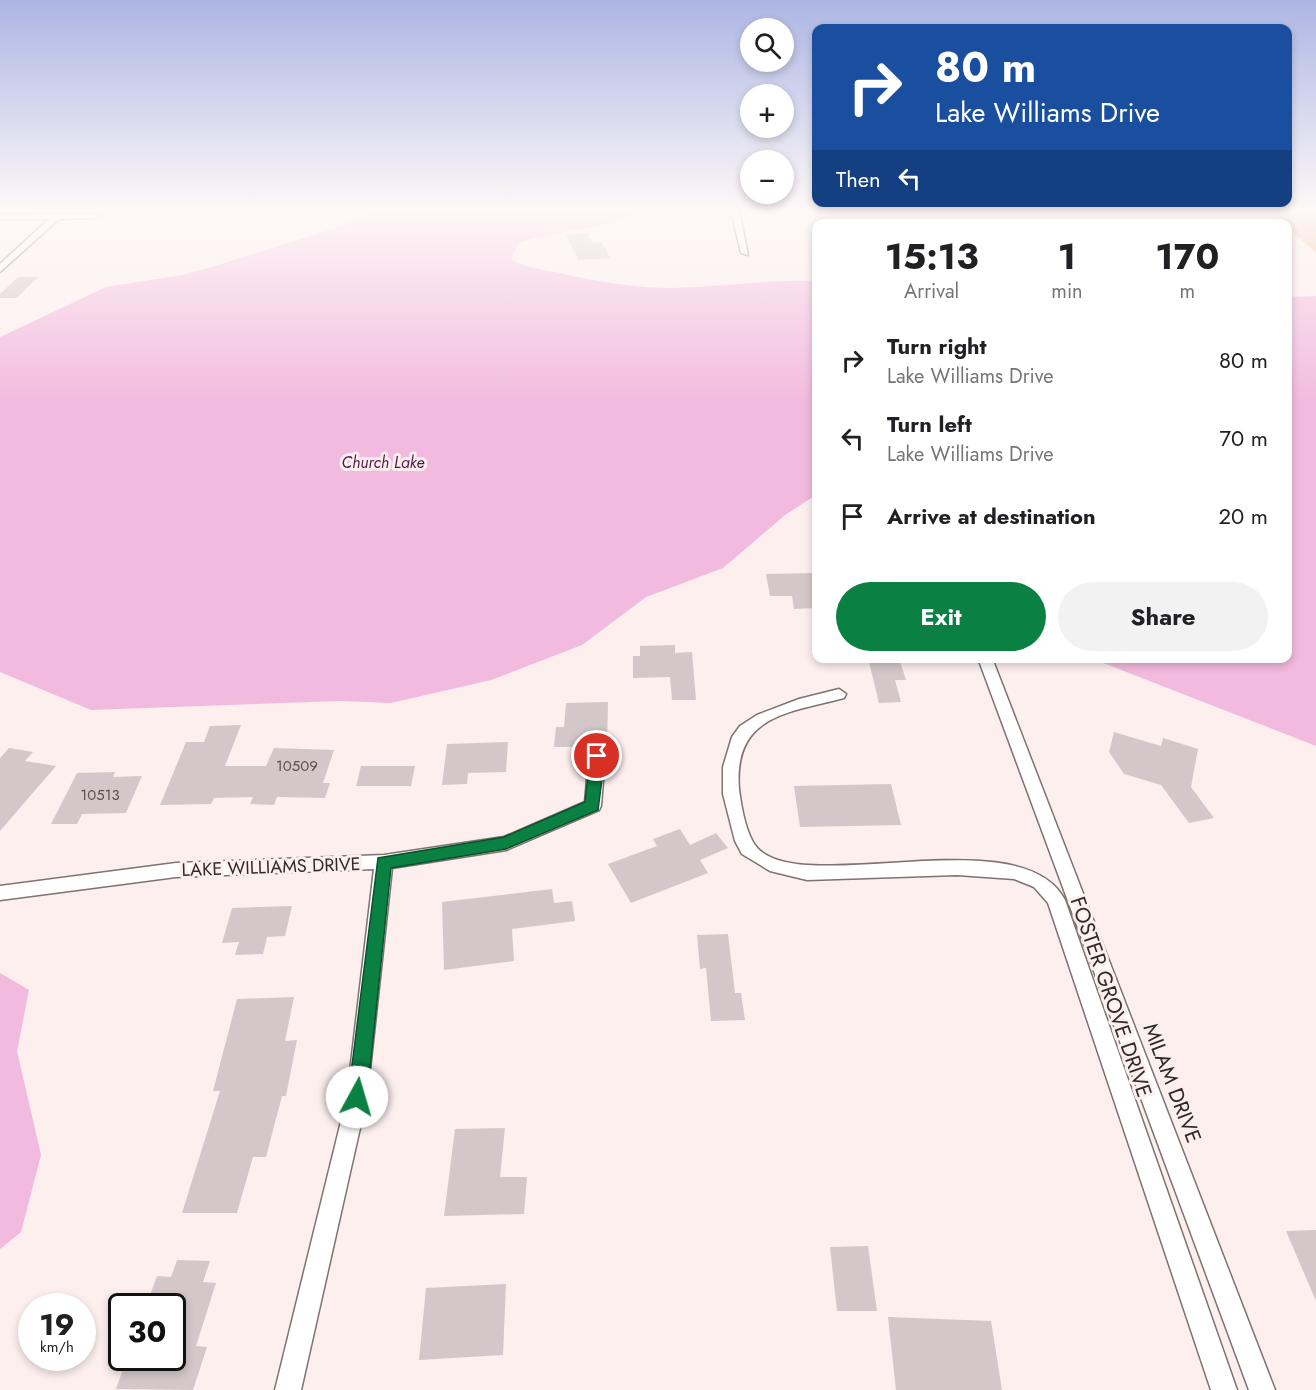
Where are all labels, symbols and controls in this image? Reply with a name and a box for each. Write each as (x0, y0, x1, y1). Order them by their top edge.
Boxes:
map controls (740, 18, 794, 204)
button: search (740, 18, 794, 72)
text: 80 m (935, 37, 1036, 98)
icon: right (836, 48, 914, 126)
button: + (740, 84, 794, 138)
text: Lake Williams Drive (935, 93, 1160, 132)
button: − (740, 150, 794, 204)
icon: left (893, 162, 926, 195)
text: Then (836, 163, 881, 195)
text: 15:13 (885, 230, 979, 282)
text: 1 (1058, 230, 1076, 282)
text: 170 (1155, 230, 1219, 282)
text: Arrival (904, 277, 959, 306)
text: min (1051, 277, 1083, 306)
text: m (1179, 277, 1195, 306)
text: Turn right (887, 330, 987, 362)
icon: right (836, 344, 869, 377)
text: 80 m (1219, 344, 1268, 376)
text: Lake Williams Drive (887, 362, 1054, 391)
text: Turn left (887, 408, 972, 440)
icon: left (836, 422, 869, 455)
text: 70 m (1219, 422, 1268, 454)
text: Lake Williams Drive (887, 440, 1054, 469)
water label: Church Lake (342, 451, 424, 474)
icon: arrive (836, 500, 869, 533)
text: Arrive at destination (887, 500, 1096, 532)
text: 20 m (1219, 500, 1268, 532)
button: Exit (836, 582, 1046, 651)
button: Share (1058, 582, 1268, 651)
pin (571, 730, 622, 781)
icon: arrive (580, 739, 613, 772)
house number: 10509 (276, 755, 318, 777)
house number: 10513 (80, 784, 120, 806)
street label: LAKE WILLIAMS DRIVE (181, 851, 361, 883)
street label: FOSTER GROVE DRIVE (1063, 893, 1159, 1101)
street label: MILAM DRIVE (1135, 1019, 1209, 1147)
position arrow (325, 1065, 389, 1129)
speed limit sign: 30 (108, 1293, 186, 1371)
text: 19 (39, 1303, 75, 1346)
text: km/h (40, 1336, 74, 1358)

